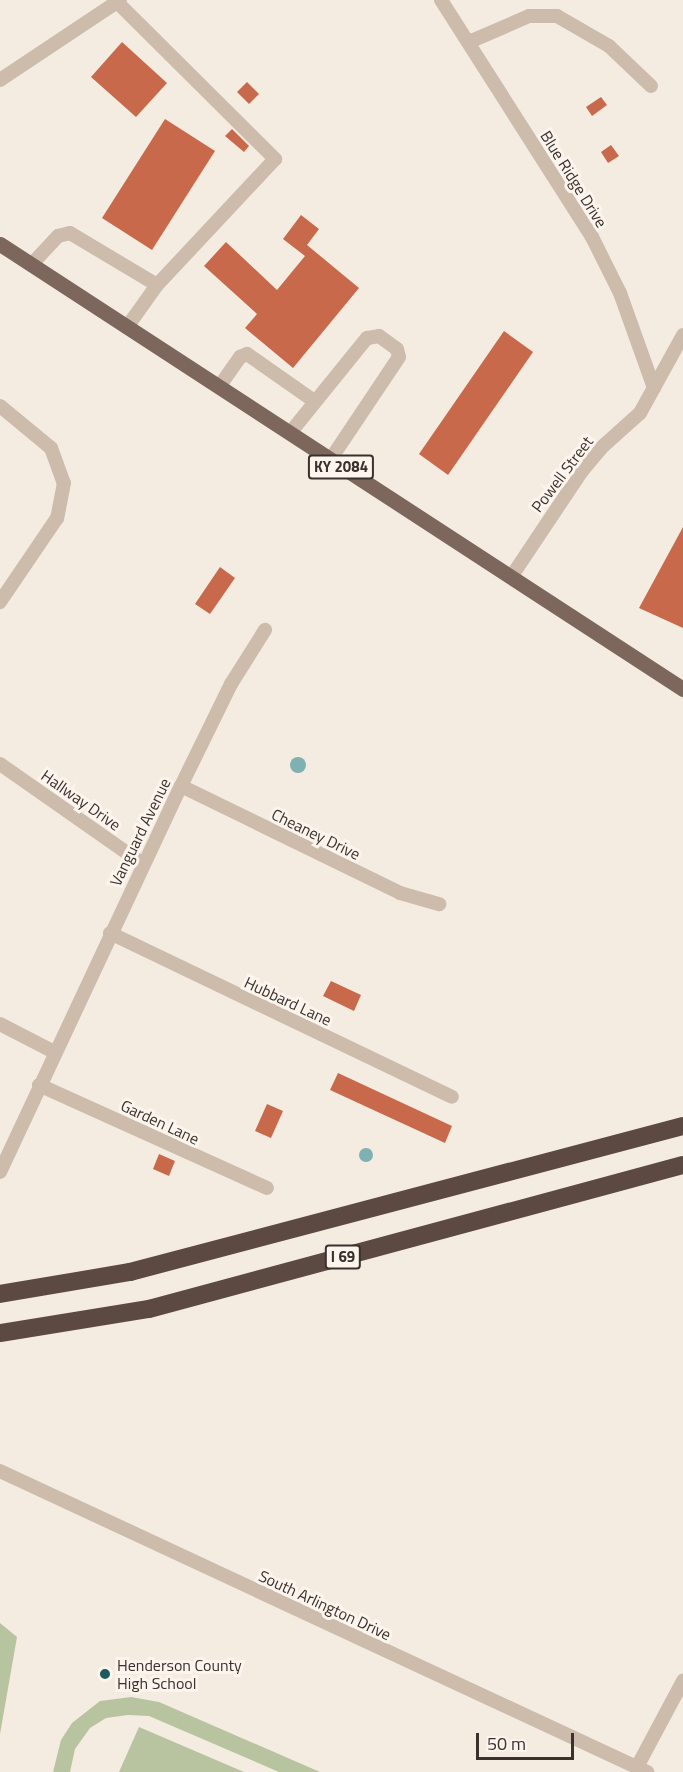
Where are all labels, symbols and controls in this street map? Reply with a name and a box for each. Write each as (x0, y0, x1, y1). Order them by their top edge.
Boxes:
street label: Blue Ridge Drive (537, 127, 611, 231)
street label: Powell Street (527, 432, 597, 516)
road number: KY 2084 (306, 455, 376, 479)
street label: Hallway Drive (38, 766, 124, 834)
street label: Vanguard Avenue (106, 775, 174, 889)
street label: Cheaney Drive (269, 804, 363, 864)
street label: Hubbard Lane (241, 972, 335, 1030)
street label: Garden Lane (118, 1096, 202, 1148)
road number: I 69 (324, 1245, 362, 1269)
street label: South Arlington Drive (256, 1566, 394, 1644)
place label: Henderson County High School (117, 1655, 242, 1693)
marker: Henderson County High School (98, 1667, 112, 1681)
scale bar (479, 1721, 576, 1759)
text: 50 m (487, 1730, 526, 1757)

